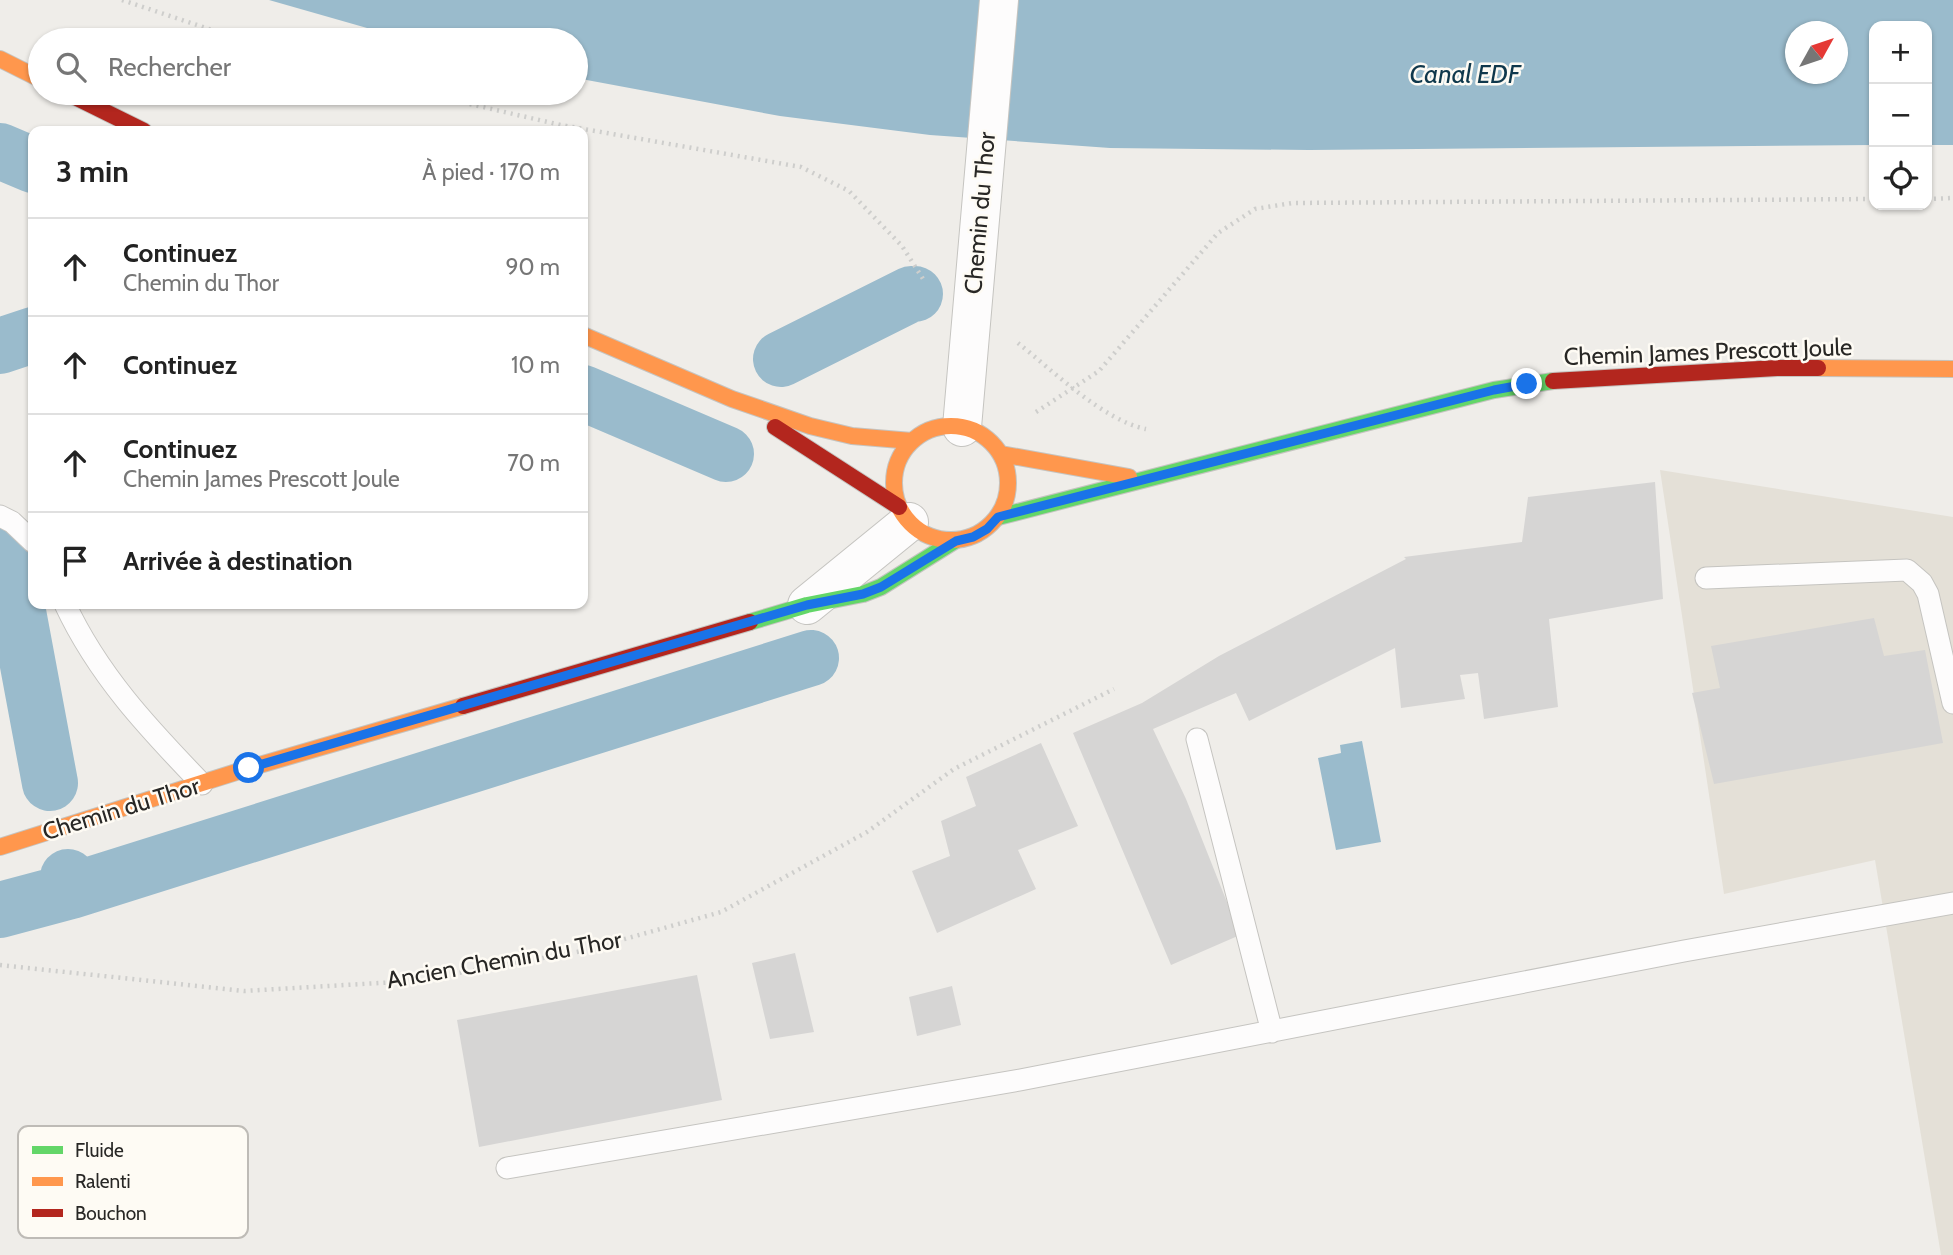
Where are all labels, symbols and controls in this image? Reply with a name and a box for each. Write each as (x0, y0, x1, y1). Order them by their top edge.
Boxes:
north arrow (1785, 21, 1848, 84)
map controls (1869, 21, 1932, 210)
button: + (1869, 21, 1932, 84)
search box (28, 28, 588, 105)
icon: search (52, 48, 90, 86)
text: Rechercher (108, 51, 231, 83)
water label: Canal EDF (1410, 58, 1522, 90)
button: − (1869, 84, 1932, 147)
street label: Chemin du Thor (958, 130, 1001, 295)
button: locate (1869, 147, 1932, 210)
text: 3 min (56, 153, 129, 190)
text: À pied · 170 m (422, 158, 560, 186)
text: Continuez (123, 237, 237, 269)
icon: ahead (56, 248, 94, 286)
text: 90 m (506, 253, 560, 281)
text: Chemin du Thor (123, 269, 279, 297)
street label: Chemin James Prescott Joule (1563, 332, 1853, 371)
icon: ahead (56, 346, 94, 384)
text: Continuez (123, 349, 237, 381)
text: 10 m (511, 351, 560, 379)
route end (1511, 368, 1542, 399)
text: Continuez (123, 433, 237, 465)
icon: ahead (56, 444, 94, 482)
text: 70 m (507, 449, 560, 477)
text: Chemin James Prescott Joule (123, 465, 400, 493)
icon: arrive (56, 542, 94, 580)
text: Arrivée à destination (123, 545, 353, 577)
route start (233, 752, 264, 783)
street label: Chemin du Thor (39, 771, 203, 846)
street label: Ancien Chemin du Thor (384, 924, 624, 994)
legend (18, 1126, 248, 1238)
text: Fluide (75, 1139, 124, 1162)
text: Ralenti (75, 1170, 131, 1193)
text: Bouchon (75, 1202, 147, 1225)

